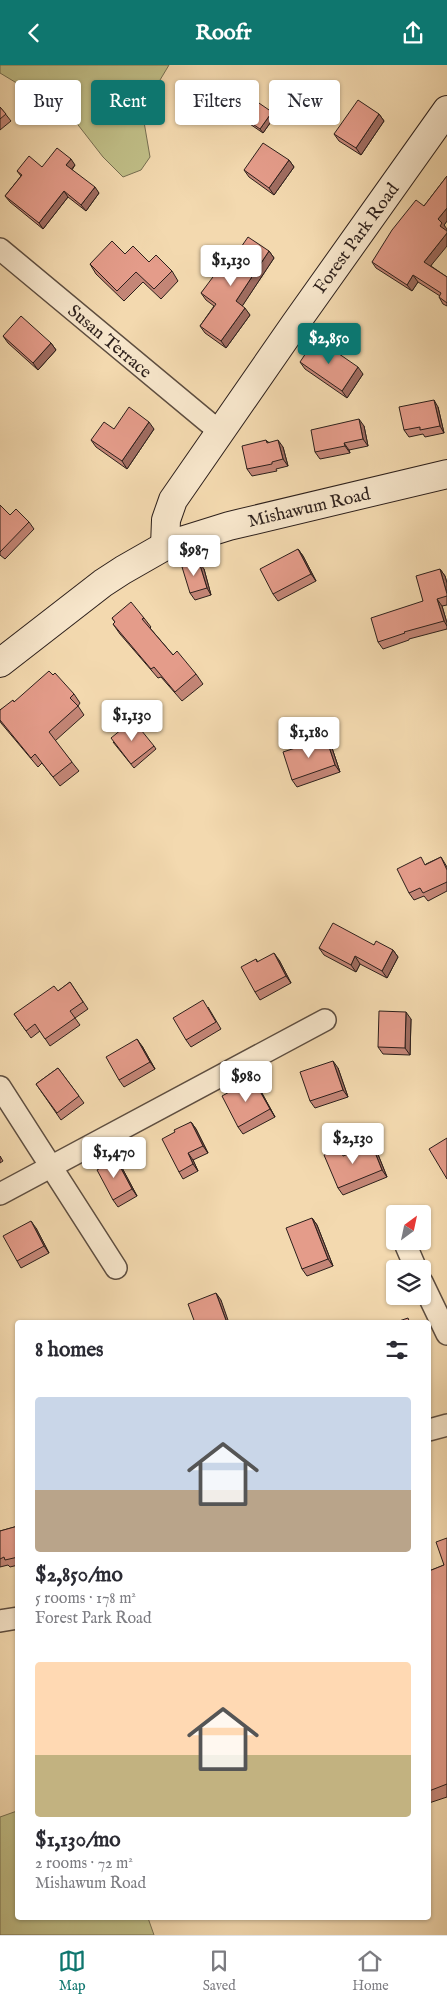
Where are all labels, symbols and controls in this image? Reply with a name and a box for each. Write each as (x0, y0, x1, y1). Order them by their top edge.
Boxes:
icon: back (20, 19, 48, 47)
text: Roofr (195, 19, 252, 47)
icon: share (399, 19, 427, 47)
chip: Buy (15, 80, 81, 125)
chip: Rent (91, 80, 165, 125)
chip: Filters (175, 80, 259, 125)
chip: New (269, 80, 340, 125)
street label: Forest Park Road (309, 179, 405, 299)
pin: $1,130 (190, 245, 272, 287)
text: $1,130 (212, 251, 250, 271)
street label: Susan Terrace (62, 300, 156, 384)
pin: $2,850 (288, 323, 370, 365)
text: $2,850 (309, 329, 349, 349)
street label: Mishawum Road (246, 483, 373, 534)
pin: $987 (164, 535, 224, 577)
text: $987 (179, 541, 209, 561)
pin: $1,130 (91, 699, 173, 742)
text: $1,130 (113, 706, 151, 726)
pin: $1,180 (268, 717, 350, 759)
text: $1,180 (289, 723, 329, 743)
pin: $980 (216, 1061, 276, 1103)
text: $980 (231, 1067, 261, 1087)
pin: $2,130 (312, 1123, 394, 1165)
text: $2,130 (333, 1129, 373, 1149)
pin: $1,470 (73, 1137, 155, 1179)
text: $1,470 (93, 1143, 135, 1163)
north arrow (386, 1205, 431, 1250)
map controls (386, 1205, 431, 1305)
button: layers (386, 1260, 431, 1305)
icon: filters (383, 1336, 411, 1364)
text: 8 homes (35, 1337, 103, 1364)
icon: home (178, 1429, 268, 1519)
text: $2,850/mo (35, 1562, 123, 1589)
text: 5 rooms · 178 m² (35, 1589, 136, 1609)
text: Forest Park Road (35, 1609, 152, 1629)
icon: home (178, 1694, 268, 1784)
text: $1,130/mo (35, 1827, 121, 1854)
text: 2 rooms · 72 m² (35, 1854, 133, 1874)
text: Mishawum Road (35, 1874, 146, 1894)
tab: Map (58, 1947, 86, 1995)
tab: Saved (203, 1947, 236, 1995)
tab: Home (352, 1947, 389, 1995)

